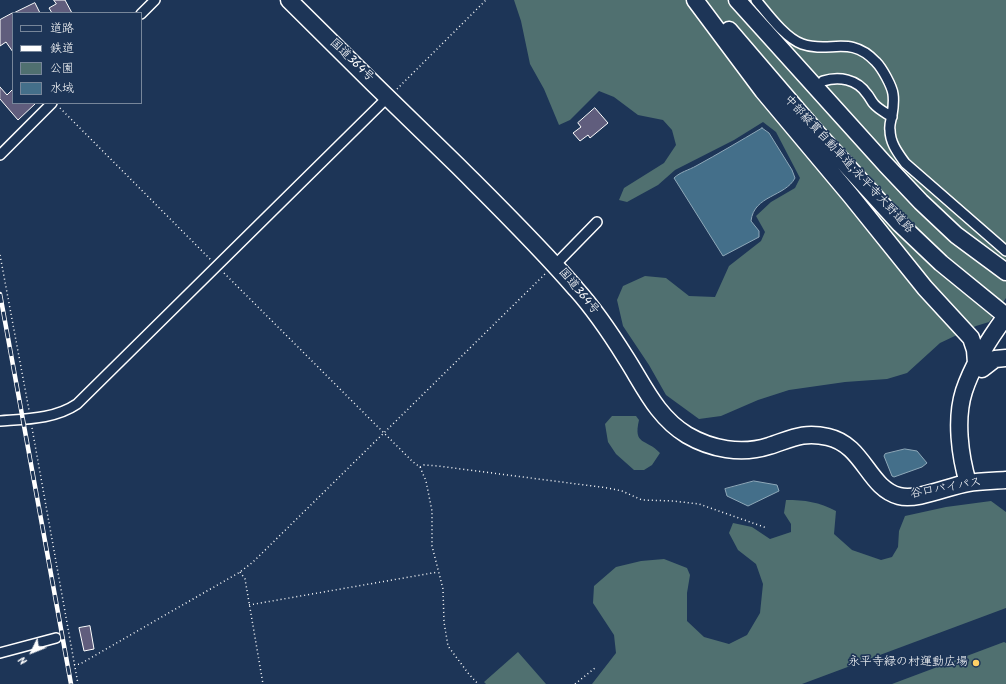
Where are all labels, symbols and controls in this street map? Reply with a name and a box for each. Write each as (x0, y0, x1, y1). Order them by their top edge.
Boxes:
legend (12, 12, 142, 104)
text: 道路 (50, 19, 74, 38)
street label: 国道364号 (326, 36, 376, 86)
text: 鉄道 (50, 39, 74, 58)
text: 公園 (50, 59, 74, 78)
text: 水域 (50, 79, 74, 98)
street label: 中部縦貫自動車道;永平寺大野道路 (780, 93, 916, 237)
street label: 国道364号 (554, 266, 602, 318)
street label: 谷口バイパス (909, 476, 983, 502)
north arrow (12, 632, 52, 672)
text: N (14, 652, 32, 669)
place label: 永平寺緑の村運動広場 (848, 656, 968, 670)
marker: 永平寺緑の村運動広場 (971, 658, 981, 668)

